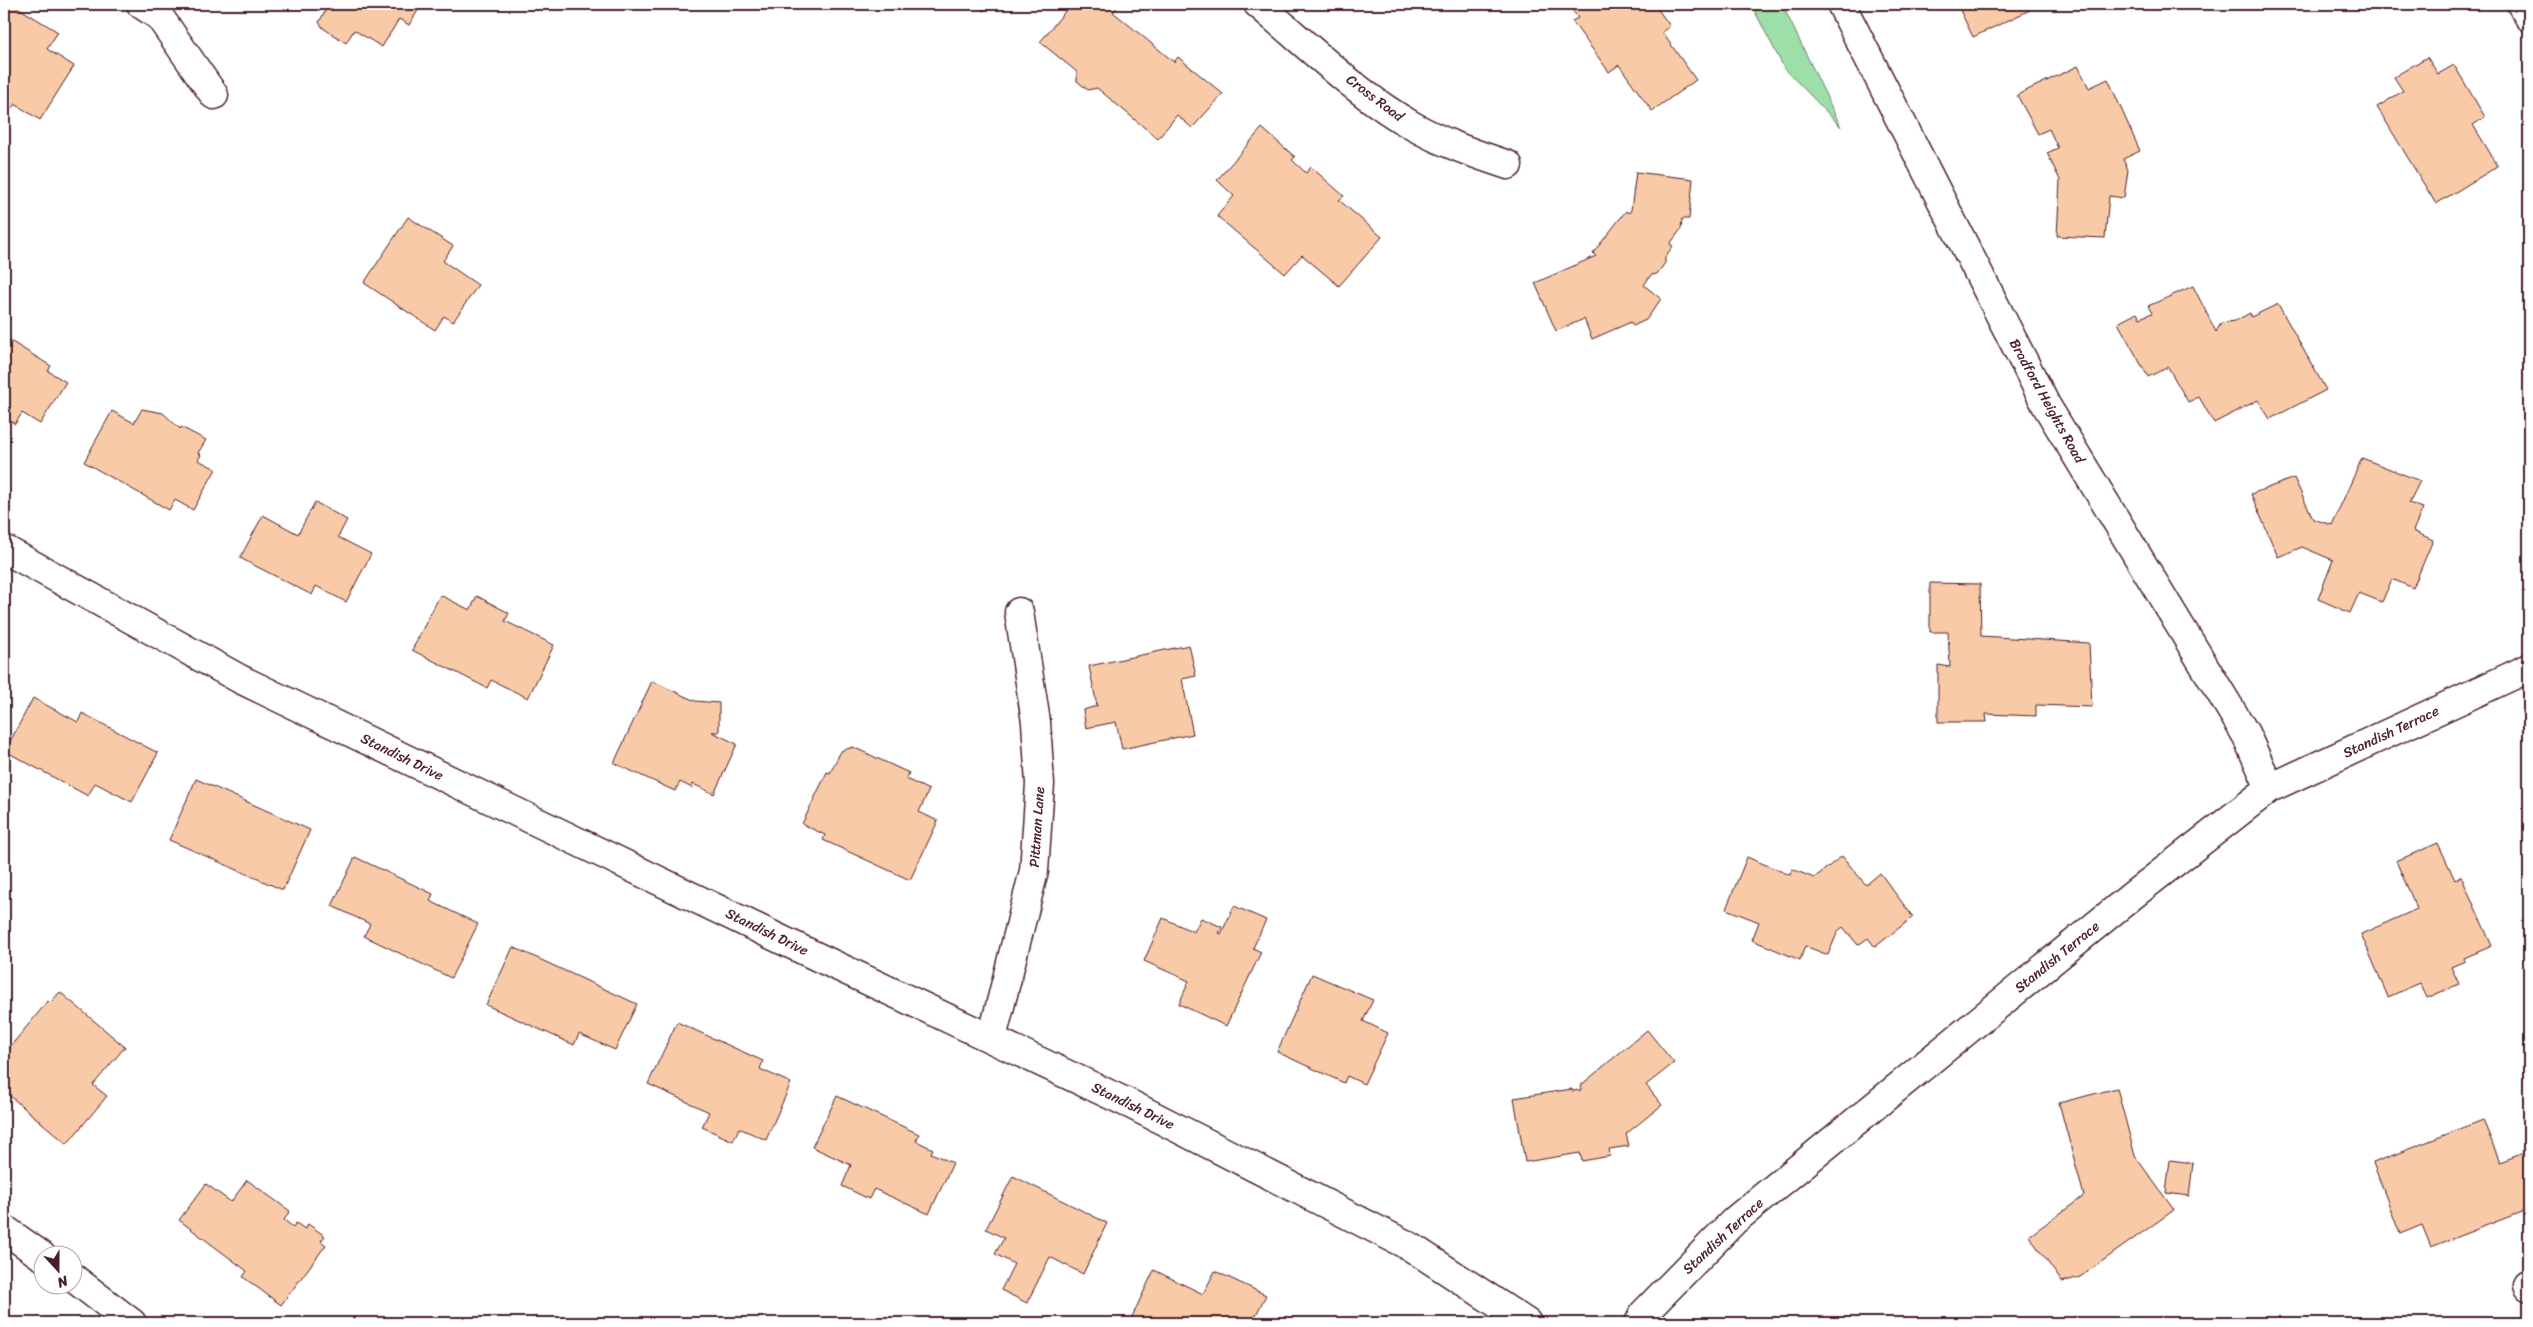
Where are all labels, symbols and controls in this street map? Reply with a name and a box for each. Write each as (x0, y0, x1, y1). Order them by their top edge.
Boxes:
street label: Cross Road (1341, 68, 1411, 129)
street label: Bradford Heights Road (2002, 334, 2093, 469)
street label: Standish Terrace (2339, 699, 2443, 765)
street label: Standish Drive (356, 726, 448, 788)
street label: Pittman Lane (1022, 786, 1052, 868)
street label: Standish Drive (721, 901, 813, 963)
street label: Standish Terrace (2009, 915, 2105, 999)
street label: Standish Drive (1087, 1075, 1179, 1137)
street label: Standish Terrace (1676, 1191, 1770, 1281)
north arrow (32, 1244, 82, 1294)
text: N (53, 1268, 72, 1295)

